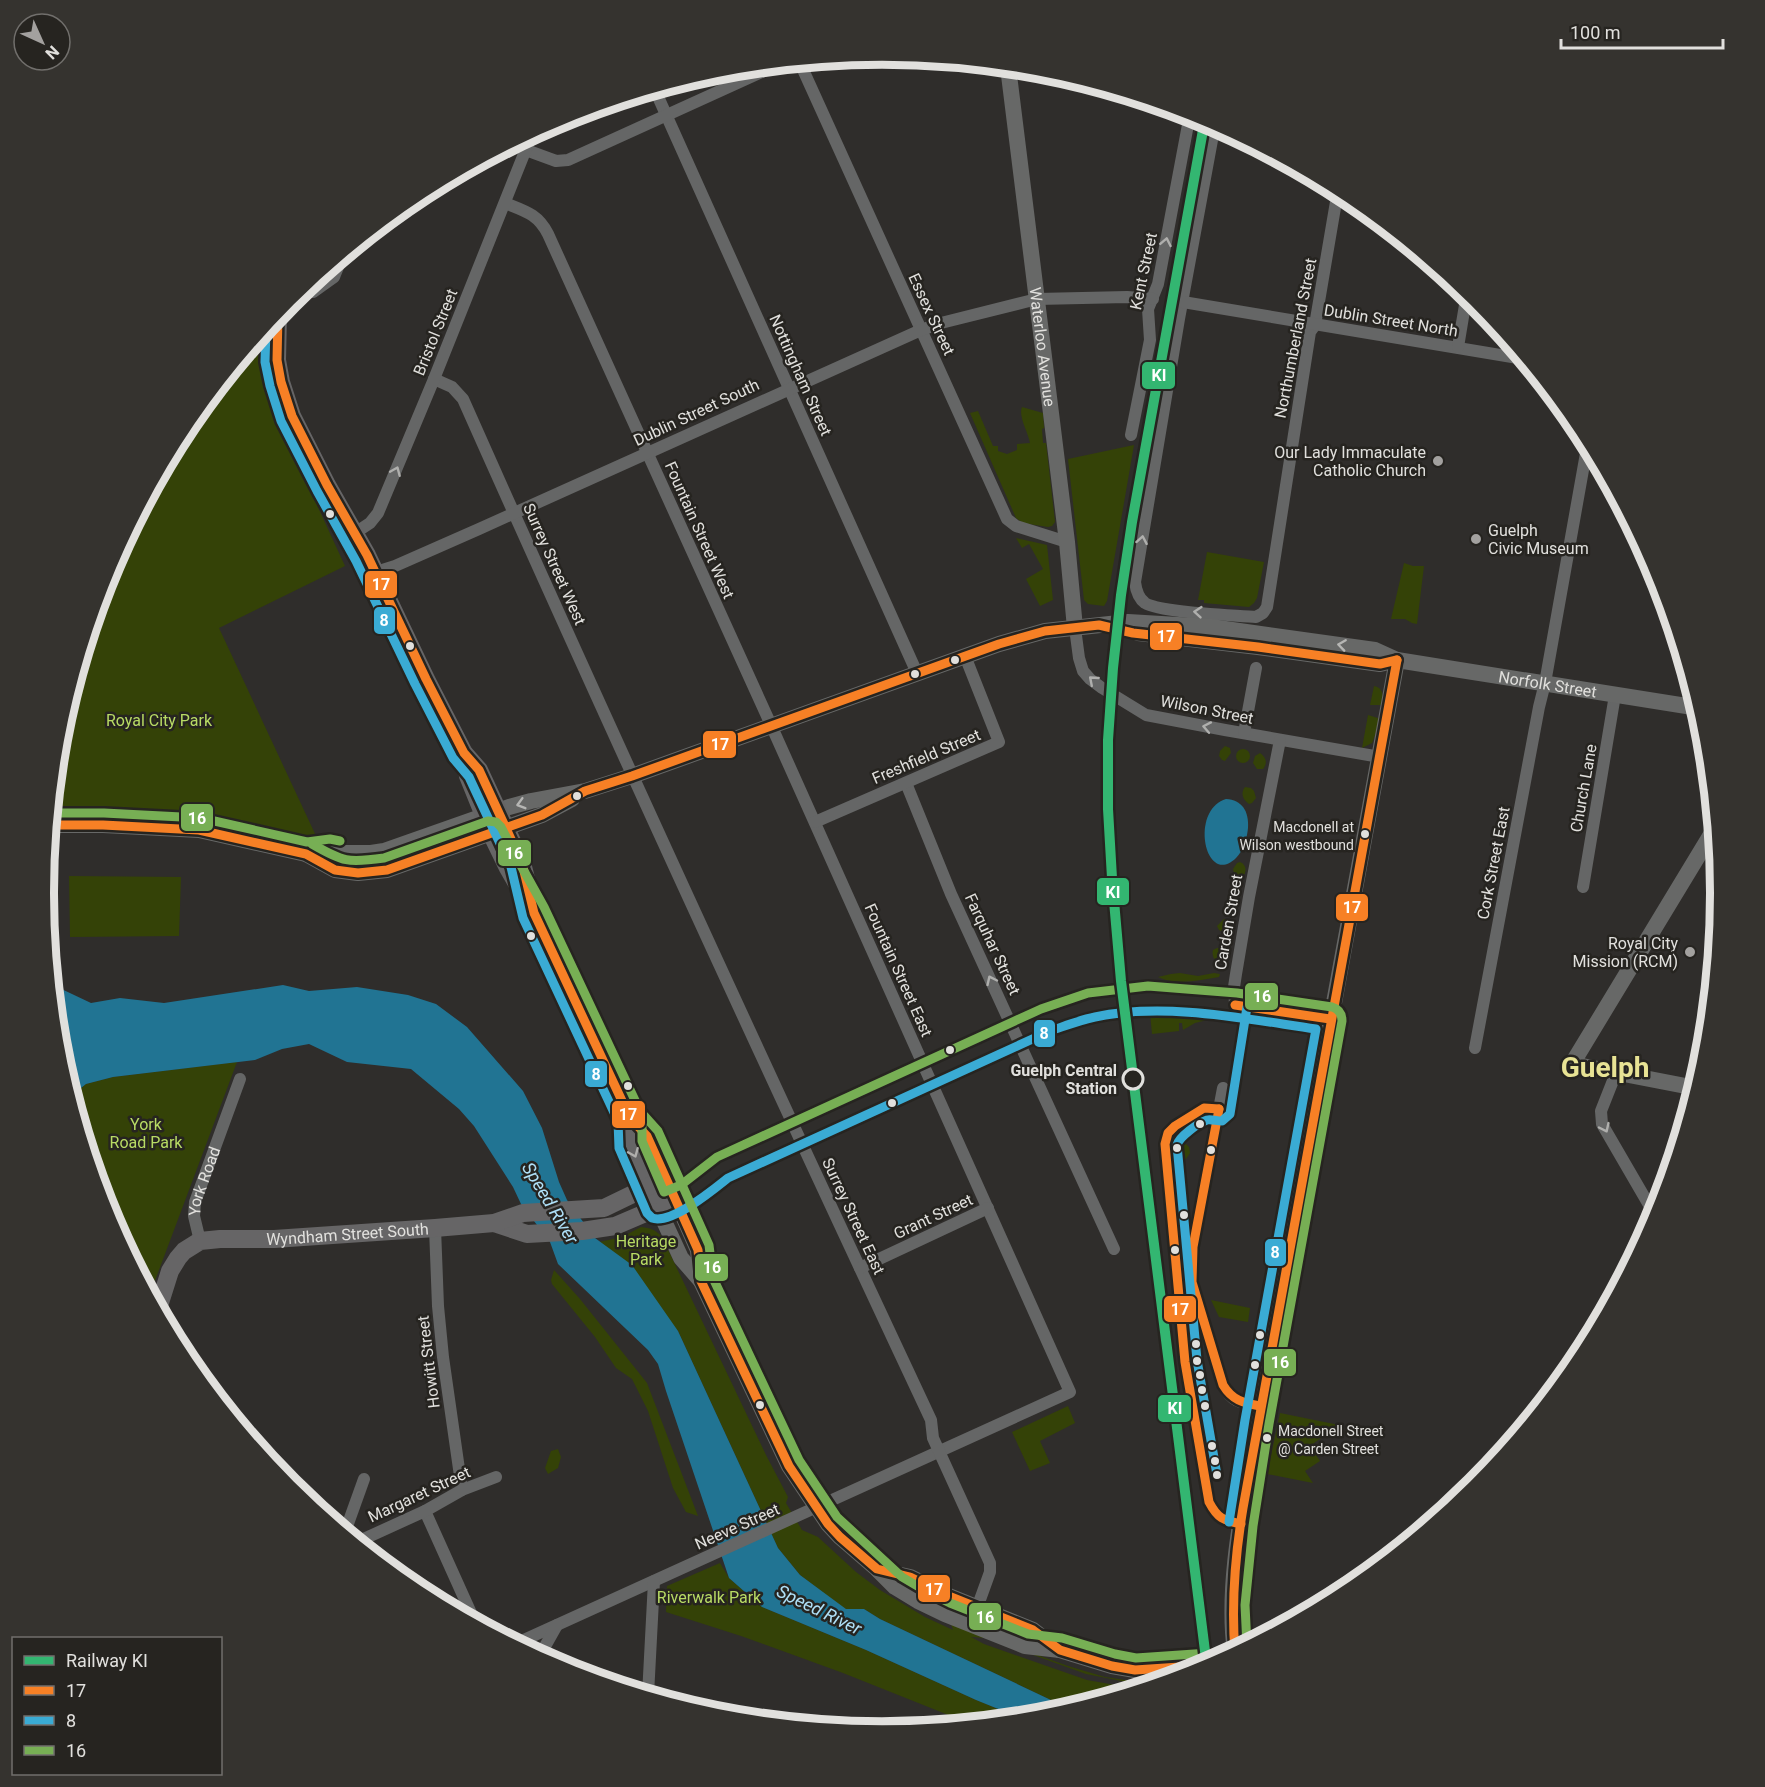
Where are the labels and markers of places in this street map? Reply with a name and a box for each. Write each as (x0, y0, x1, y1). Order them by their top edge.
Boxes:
place label: Our Lady Immaculate Catholic Church (1274, 443, 1426, 480)
marker: Our Lady Immaculate Catholic Church (1431, 454, 1445, 468)
unlabelled marker (324, 508, 336, 520)
place label: Guelph Civic Museum (1488, 521, 1589, 558)
marker: Guelph Civic Museum (1469, 532, 1483, 546)
unlabelled marker (404, 640, 416, 652)
unlabelled marker (949, 654, 961, 666)
unlabelled marker (909, 668, 921, 680)
unlabelled marker (571, 790, 583, 802)
place label: Macdonell at Wilson westbound (1239, 819, 1354, 853)
marker: Macdonell at Wilson westbound (1359, 828, 1371, 840)
unlabelled marker (525, 930, 537, 942)
place label: Royal City Mission (RCM) (1573, 934, 1678, 971)
marker: Royal City Mission (RCM) (1683, 945, 1697, 959)
unlabelled marker (944, 1044, 956, 1056)
place label: Guelph Central Station (1010, 1061, 1117, 1098)
marker: Guelph Central Station (1122, 1068, 1144, 1090)
unlabelled marker (622, 1080, 634, 1092)
unlabelled marker (886, 1097, 898, 1109)
unlabelled marker (1194, 1118, 1206, 1130)
unlabelled marker (1171, 1142, 1183, 1154)
unlabelled marker (1205, 1144, 1217, 1156)
unlabelled marker (1178, 1209, 1190, 1221)
unlabelled marker (1169, 1244, 1181, 1256)
unlabelled marker (1254, 1329, 1266, 1341)
unlabelled marker (1190, 1338, 1202, 1350)
unlabelled marker (1191, 1355, 1203, 1367)
unlabelled marker (1249, 1359, 1261, 1371)
unlabelled marker (1194, 1369, 1206, 1381)
unlabelled marker (1196, 1384, 1208, 1396)
unlabelled marker (754, 1399, 766, 1411)
unlabelled marker (1199, 1400, 1211, 1412)
place label: Macdonell Street @ Carden Street (1278, 1423, 1384, 1457)
marker: Macdonell Street @ Carden Street (1261, 1432, 1273, 1444)
unlabelled marker (1206, 1440, 1218, 1452)
unlabelled marker (1209, 1455, 1221, 1467)
unlabelled marker (1211, 1469, 1223, 1481)

